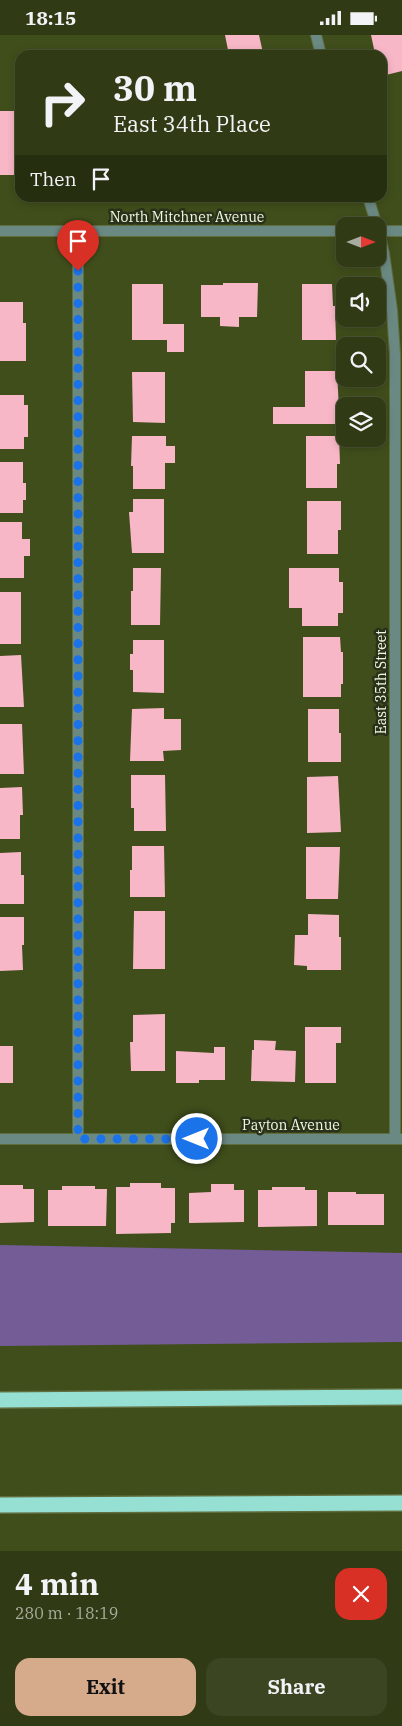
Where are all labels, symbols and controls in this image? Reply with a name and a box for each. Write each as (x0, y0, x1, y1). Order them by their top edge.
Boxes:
text: 18:15 (25, 6, 76, 30)
text: 30 m (113, 65, 197, 111)
icon: right (30, 70, 95, 135)
text: East 34th Place (113, 109, 271, 138)
icon: arrive (87, 165, 115, 193)
text: Then (30, 167, 77, 191)
street label: North Mitchner Avenue (110, 208, 264, 226)
north arrow (336, 217, 386, 267)
map controls (336, 217, 386, 447)
pin (57, 220, 99, 271)
icon: arrive (64, 227, 92, 255)
button: sound (336, 277, 386, 327)
button: search (336, 337, 386, 387)
button: layers (336, 397, 386, 447)
street label: East 35th Street (372, 630, 390, 734)
position arrow (170, 1112, 222, 1164)
street label: Payton Avenue (242, 1116, 340, 1134)
text: 4 min (15, 1564, 99, 1603)
button: close (335, 1568, 387, 1620)
text: 280 m · 18:19 (15, 1603, 118, 1623)
button: Exit (15, 1658, 196, 1716)
button: Share (206, 1658, 387, 1716)

